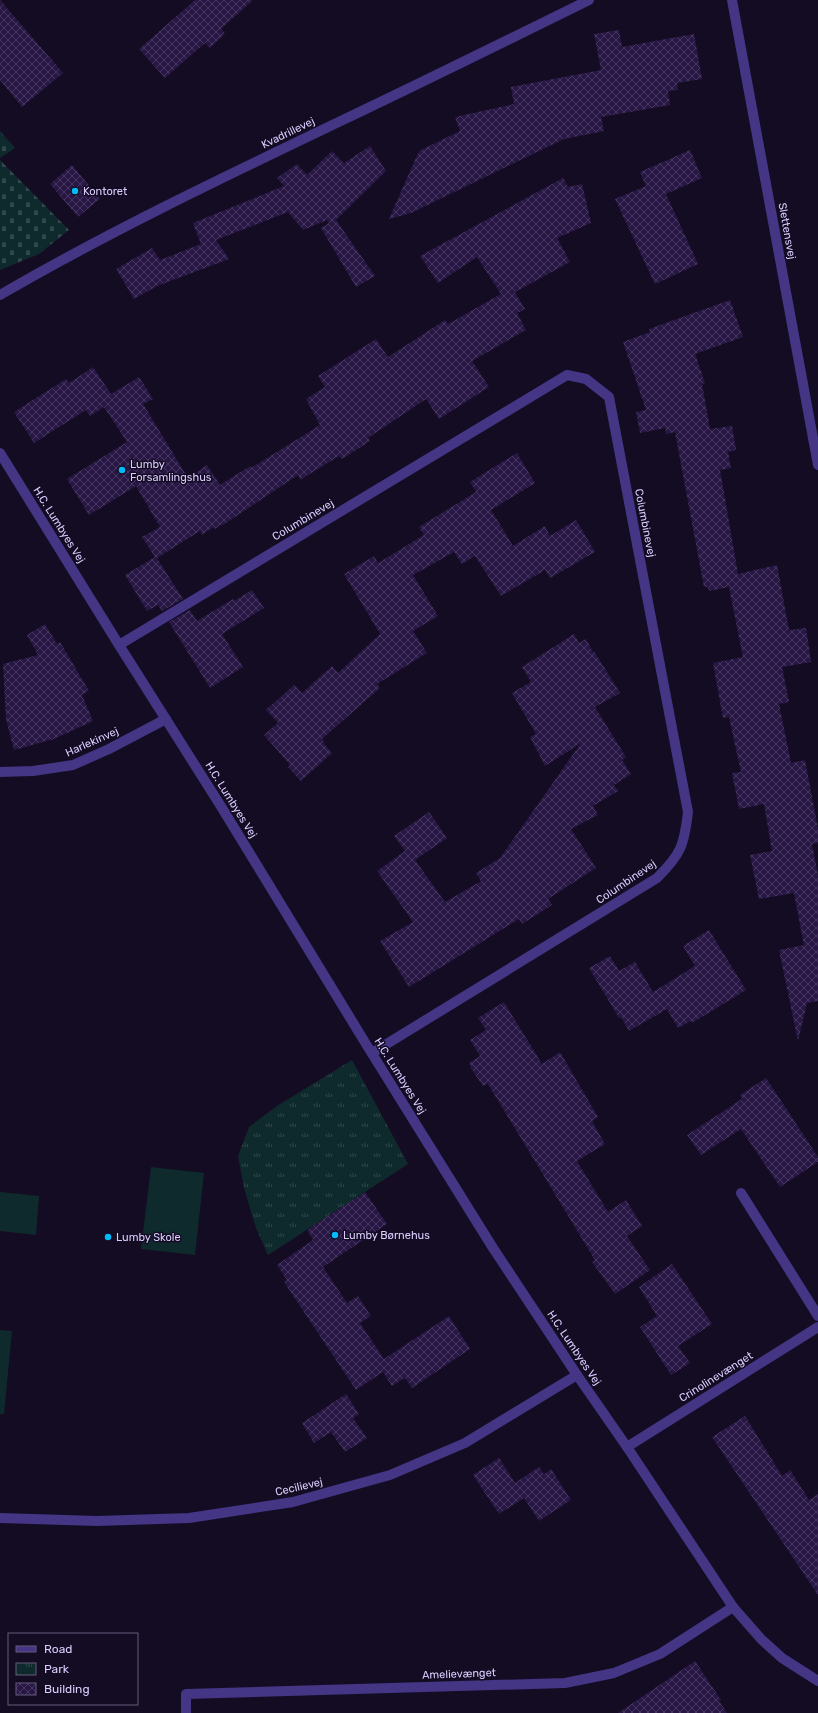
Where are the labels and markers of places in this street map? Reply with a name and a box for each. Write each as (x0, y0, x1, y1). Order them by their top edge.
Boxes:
place label: Kontoret (83, 185, 128, 198)
marker: Kontoret (70, 186, 80, 196)
place label: Lumby Forsamlingshus (130, 458, 212, 484)
marker: Lumby Forsamlingshus (117, 465, 127, 475)
place label: Lumby Børnehus (343, 1229, 430, 1242)
marker: Lumby Børnehus (330, 1230, 340, 1240)
place label: Lumby Skole (116, 1231, 181, 1244)
marker: Lumby Skole (103, 1232, 113, 1242)

